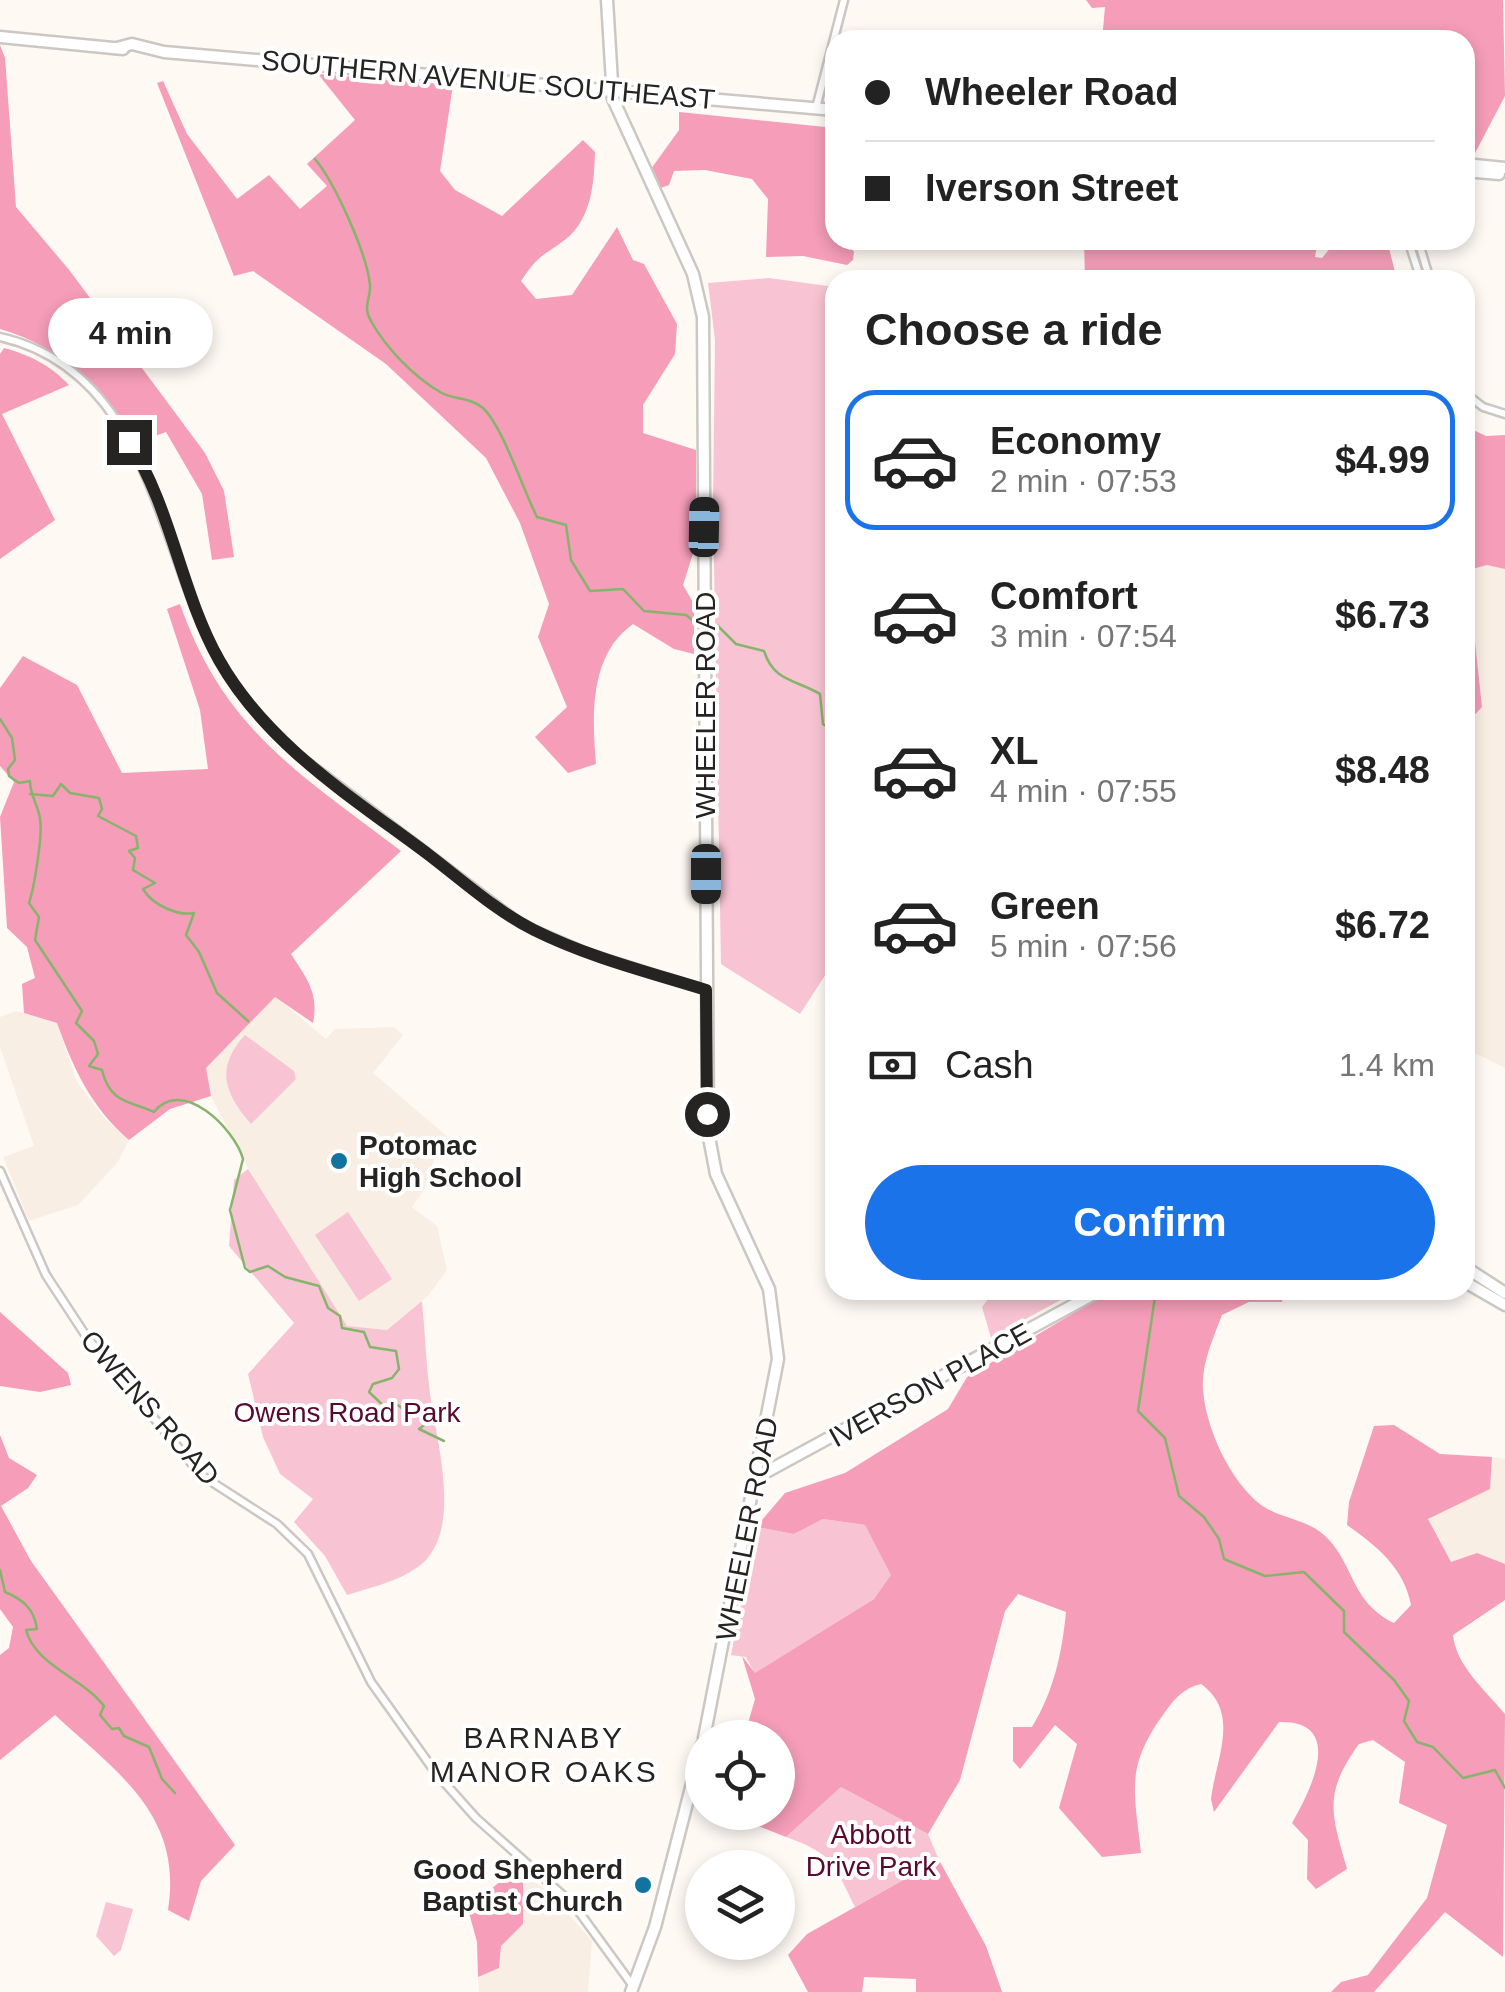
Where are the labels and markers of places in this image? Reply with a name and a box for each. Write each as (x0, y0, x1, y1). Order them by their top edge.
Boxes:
place label: Potomac High School (359, 1130, 522, 1193)
marker: Potomac High School (328, 1150, 350, 1172)
place label: Good Shepherd Baptist Church (413, 1854, 623, 1917)
marker: Good Shepherd Baptist Church (632, 1874, 654, 1896)

